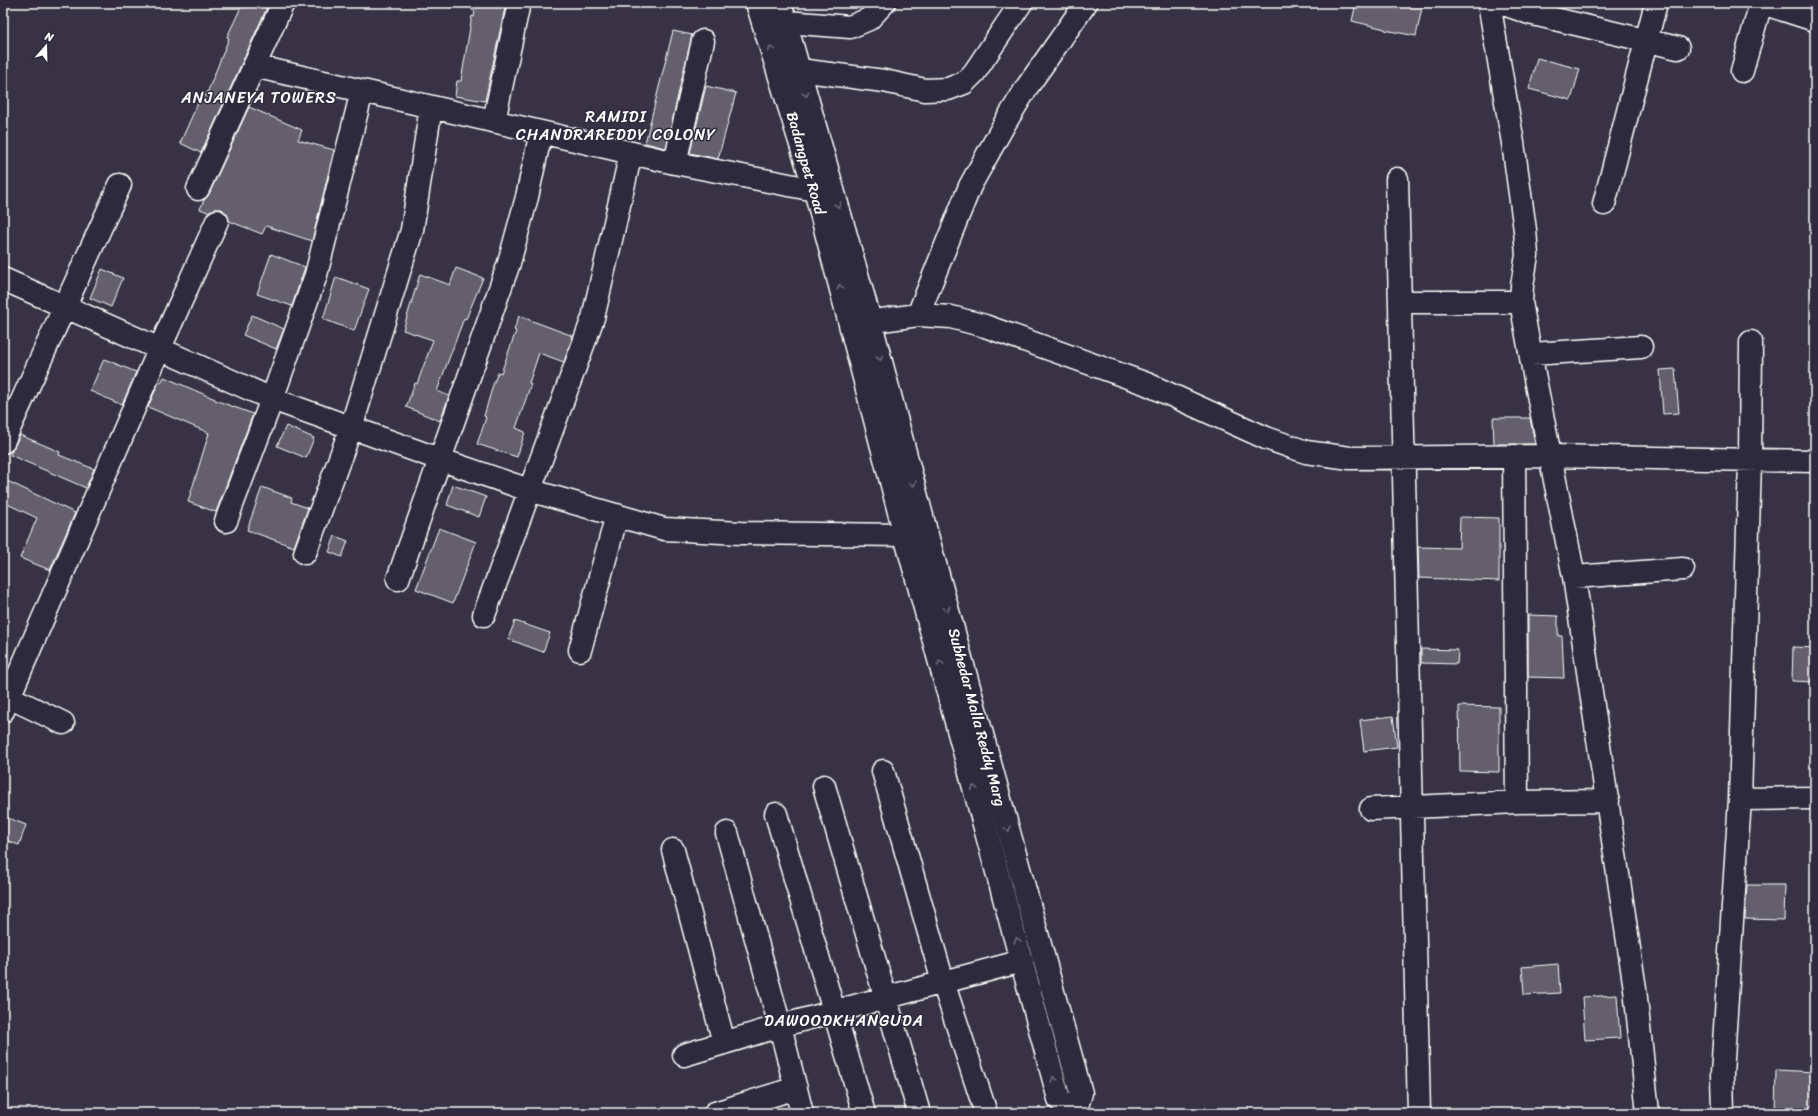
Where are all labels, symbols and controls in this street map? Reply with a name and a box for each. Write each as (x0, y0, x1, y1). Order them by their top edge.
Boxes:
north arrow (26, 26, 66, 66)
text: N (41, 26, 56, 47)
one-way arrow (767, 46, 776, 53)
district label: ANJANEYA TOWERS (180, 83, 337, 112)
one-way arrow (801, 91, 810, 98)
district label: RAMIDI CHANDRAREDDY COLONY (516, 102, 716, 149)
street label: Badangpet Road (779, 109, 833, 219)
one-way arrow (833, 202, 841, 209)
one-way arrow (836, 283, 845, 290)
one-way arrow (875, 354, 884, 361)
one-way arrow (908, 480, 917, 487)
one-way arrow (942, 605, 951, 612)
street label: Subhedar Malla Reddy Marg (941, 625, 1013, 809)
one-way arrow (936, 659, 945, 666)
one-way arrow (971, 785, 979, 791)
one-way arrow (1003, 825, 1012, 832)
one-way arrow (1013, 937, 1021, 943)
district label: DAWOODKHANGUDA (764, 1006, 924, 1035)
one-way arrow (1050, 1076, 1058, 1083)

